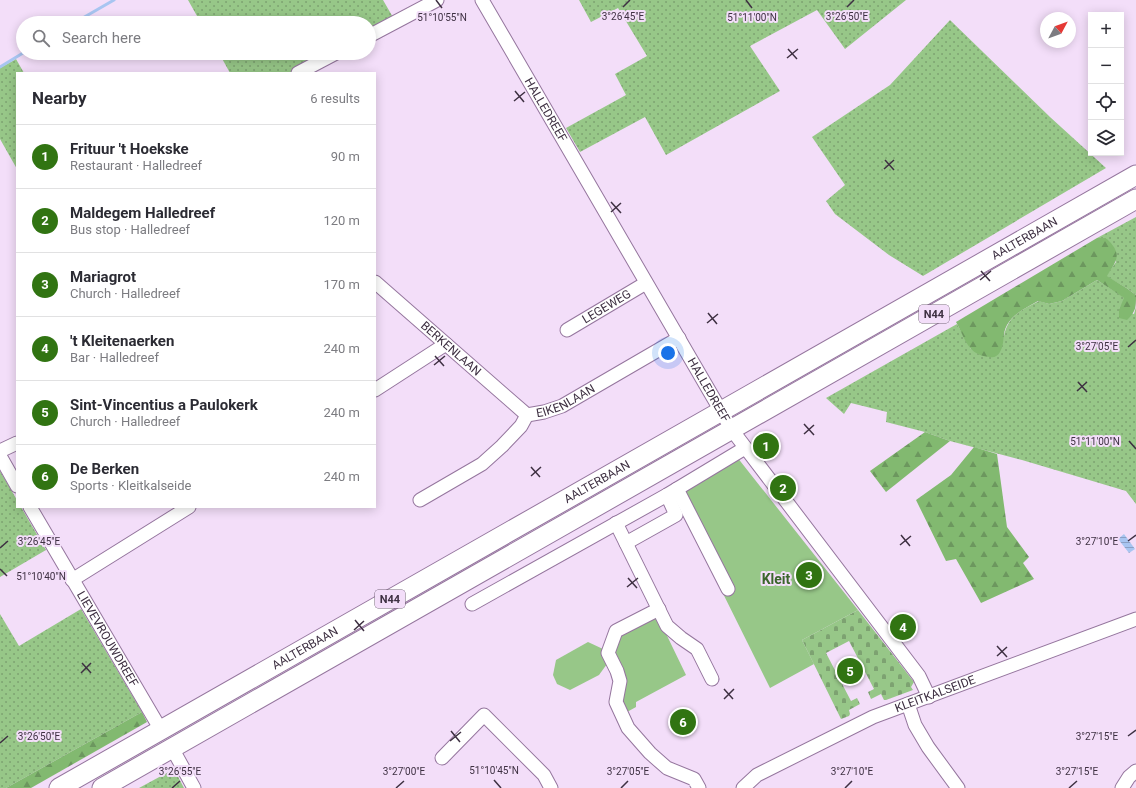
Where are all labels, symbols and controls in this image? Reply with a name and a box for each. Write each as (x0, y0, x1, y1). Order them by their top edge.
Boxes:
text: 3°26'45"E (602, 11, 645, 22)
text: 3°26'50"E (826, 11, 869, 22)
text: 51°10'55"N (417, 12, 467, 23)
text: 51°11'00"N (727, 12, 777, 23)
north arrow (1040, 12, 1076, 48)
map controls (1088, 12, 1124, 156)
button: + (1088, 12, 1124, 48)
search box (16, 16, 376, 60)
icon: search (30, 27, 52, 49)
text: Search here (62, 29, 141, 47)
button: − (1088, 48, 1124, 84)
street label: HALLEDREEF (522, 75, 570, 145)
button: locate (1088, 84, 1124, 120)
text: Nearby (32, 88, 87, 108)
text: 6 results (310, 91, 360, 106)
button: layers (1088, 120, 1124, 156)
text: Frituur 't Hoekske (70, 140, 189, 158)
text: 1 (41, 149, 49, 164)
text: 90 m (331, 149, 360, 164)
text: Restaurant · Halledreef (70, 158, 202, 173)
text: Maldegem Halledreef (70, 204, 215, 222)
text: 2 (41, 213, 49, 228)
text: 120 m (323, 213, 360, 228)
street label: AALTERBAAN (989, 214, 1060, 263)
text: Bus stop · Halledreef (70, 222, 190, 237)
text: Mariagrot (70, 268, 136, 286)
text: 3 (41, 277, 49, 292)
text: 170 m (323, 277, 360, 292)
text: Church · Halledreef (70, 286, 180, 301)
street label: LEGEWEG (580, 287, 633, 326)
road number: N44 (919, 305, 949, 323)
street label: BERKENLAAN (418, 318, 484, 379)
text: 't Kleitenaerken (70, 332, 174, 350)
text: 4 (41, 341, 49, 356)
text: 240 m (323, 341, 360, 356)
text: 3°27'05"E (1076, 341, 1119, 352)
your location (658, 343, 678, 363)
text: Bar · Halledreef (70, 350, 159, 365)
street label: HALLEDREEF (685, 355, 733, 425)
street label: EIKENLAAN (535, 381, 597, 420)
text: Sint-Vincentius a Paulokerk (70, 396, 258, 414)
text: 5 (41, 405, 49, 420)
text: 240 m (323, 405, 360, 420)
text: Church · Halledreef (70, 414, 180, 429)
pin: 1 (753, 431, 779, 461)
text: 51°11'00"N (1070, 436, 1120, 447)
street label: AALTERBAAN (562, 458, 632, 506)
text: De Berken (70, 460, 139, 478)
text: 6 (41, 469, 49, 484)
text: 240 m (323, 469, 360, 484)
pin: 2 (770, 473, 796, 503)
text: Sports · Kleitkalseide (70, 478, 191, 493)
text: 3°26'45"E (18, 536, 61, 547)
text: 3°27'10"E (1076, 536, 1119, 547)
pin: 3 (796, 560, 822, 590)
text: 51°10'40"N (16, 571, 66, 582)
district label: Kleit (762, 571, 791, 587)
street label: LIEVEVROUWDREEF (74, 589, 141, 689)
road number: N44 (375, 590, 405, 608)
pin: 4 (890, 612, 916, 642)
street label: AALTERBAAN (269, 624, 340, 672)
pin: 5 (837, 656, 863, 686)
street label: KLEITKALSEIDE (893, 672, 977, 715)
pin: 6 (670, 707, 696, 737)
text: 3°26'50"E (18, 731, 61, 742)
text: 3°27'15"E (1076, 731, 1119, 742)
text: 51°10'45"N (469, 765, 519, 776)
text: 3°26'55"E (159, 766, 202, 777)
text: 3°27'00"E (383, 766, 426, 777)
text: 3°27'05"E (607, 766, 650, 777)
text: 3°27'10"E (831, 766, 874, 777)
text: 3°27'15"E (1056, 766, 1099, 777)

